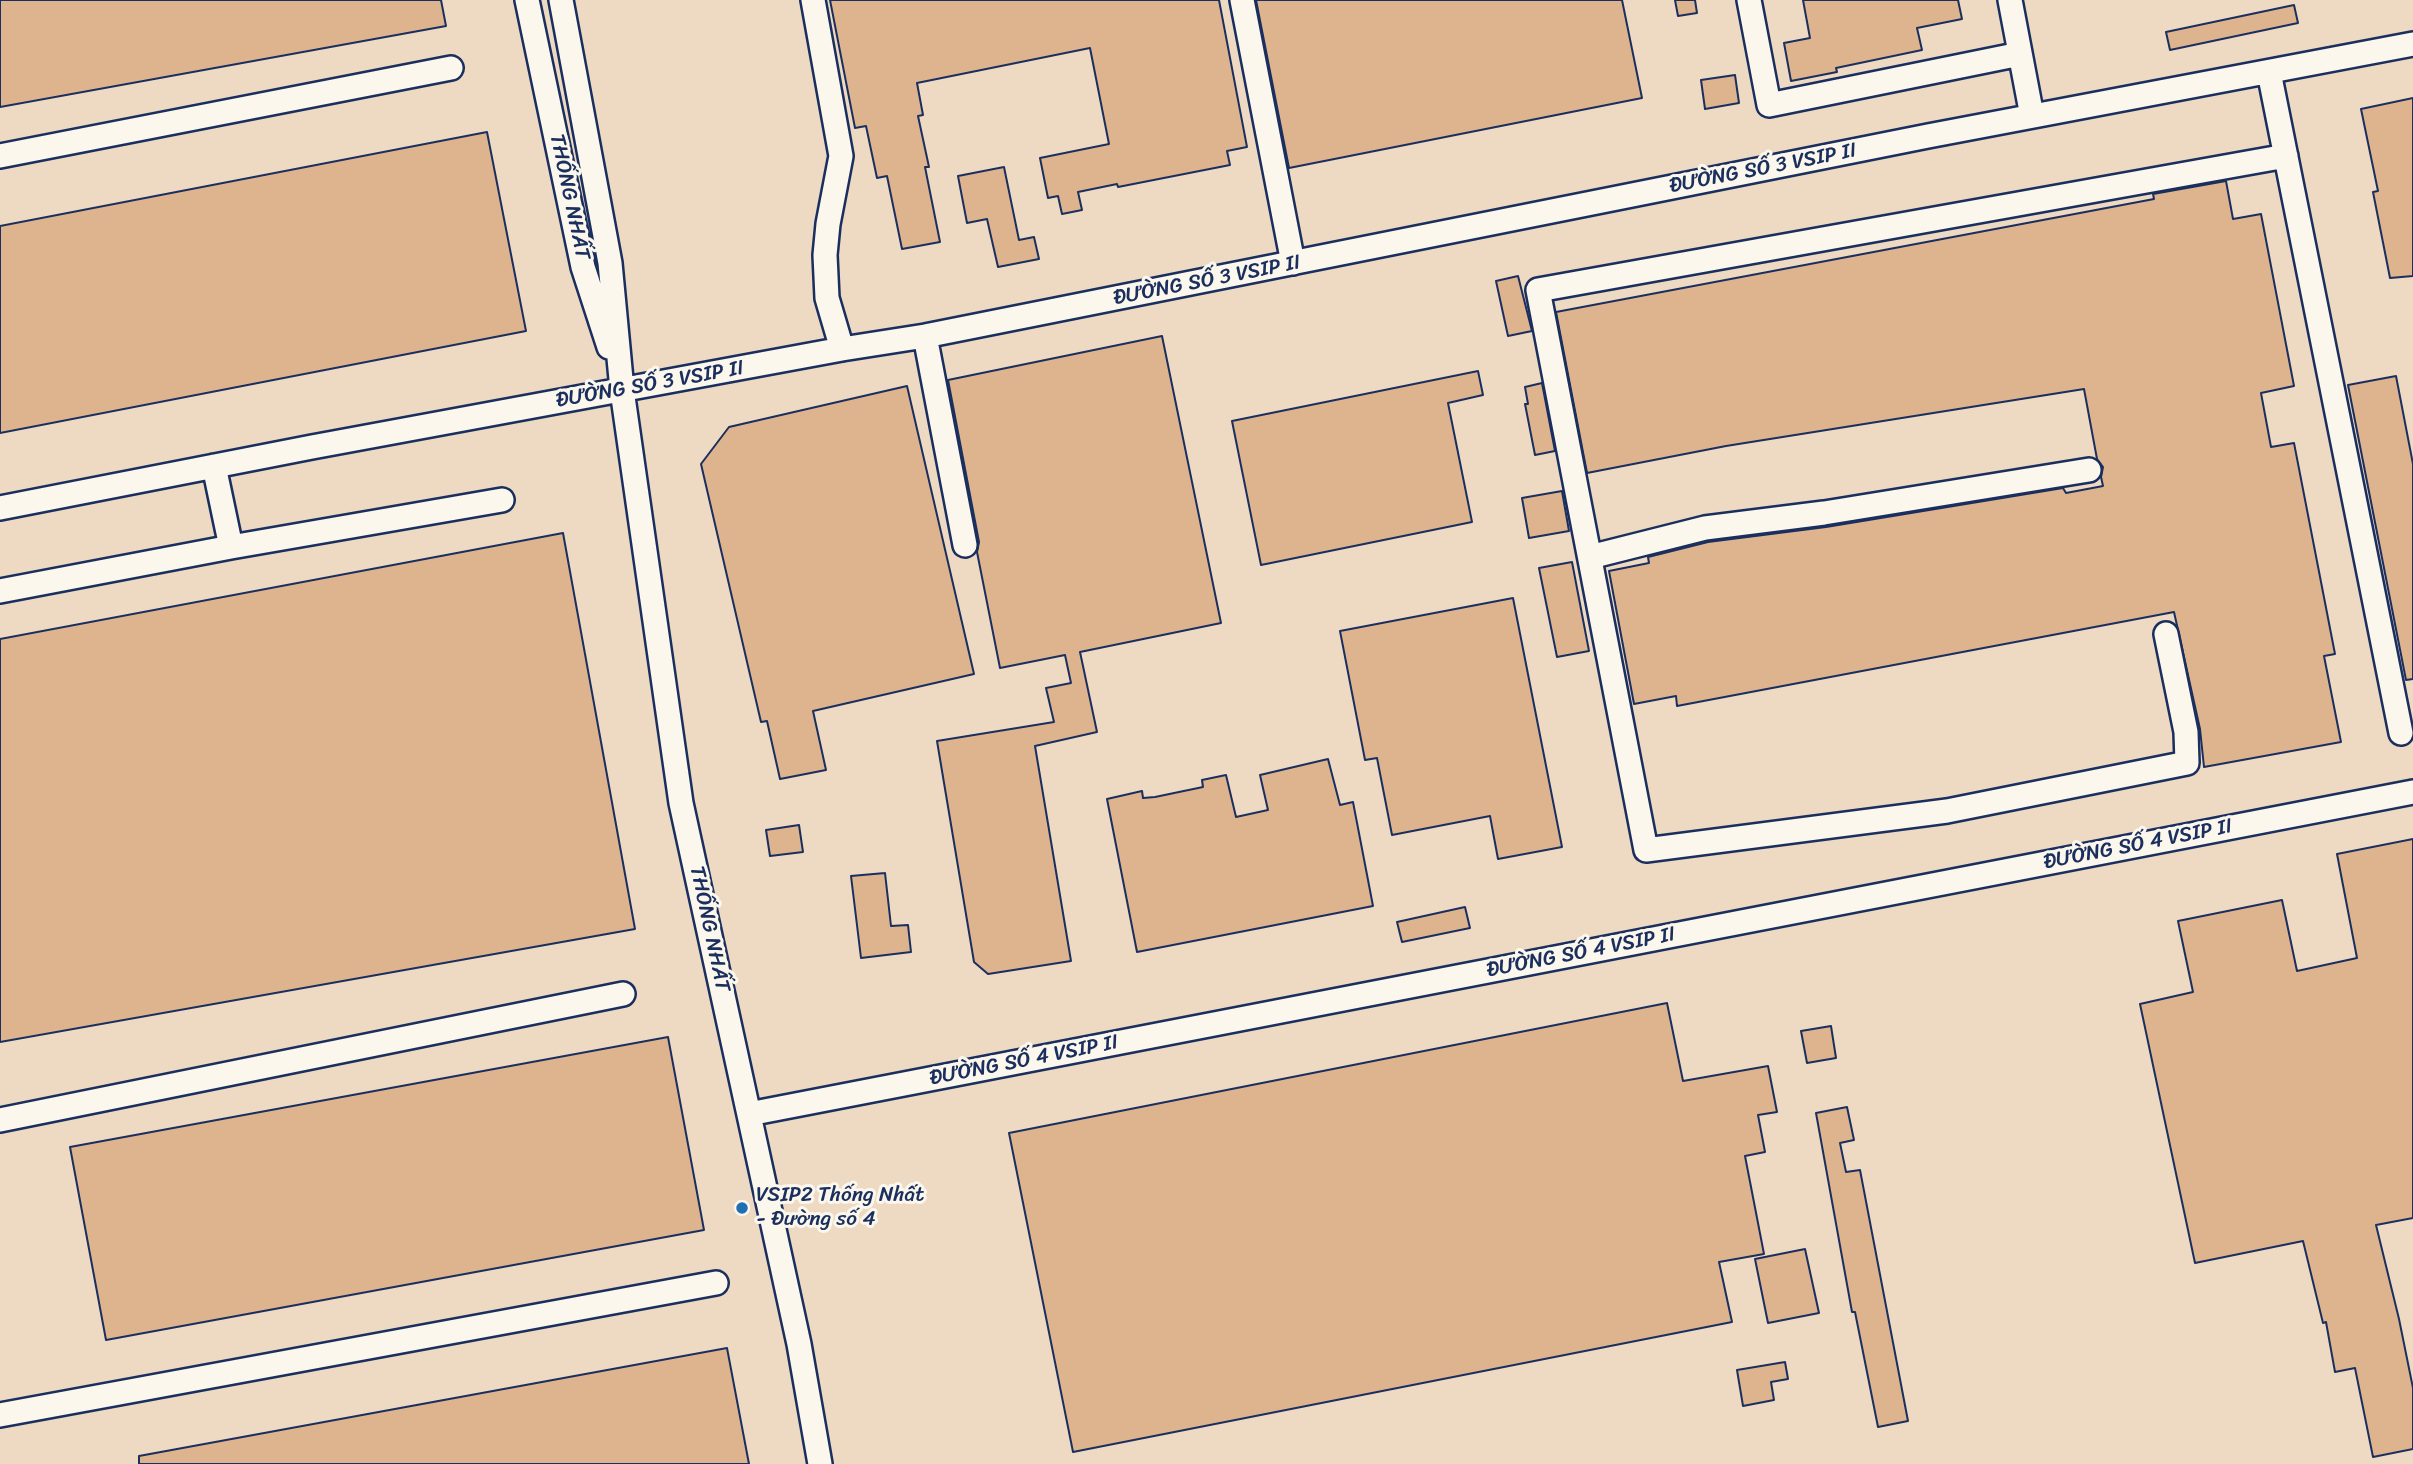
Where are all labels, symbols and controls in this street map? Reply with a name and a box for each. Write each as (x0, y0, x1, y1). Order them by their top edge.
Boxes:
street label: THỐNG NHẤT (543, 132, 595, 262)
street label: ĐƯỜNG SỐ 3 VSIP II (1667, 138, 1859, 200)
street label: ĐƯỜNG SỐ 3 VSIP II (1111, 250, 1303, 312)
street label: ĐƯỜNG SỐ 3 VSIP II (554, 356, 746, 414)
street label: ĐƯỜNG SỐ 4 VSIP II (2041, 814, 2235, 876)
street label: THỐNG NHẤT (683, 864, 735, 994)
street label: ĐƯỜNG SỐ 4 VSIP II (1484, 922, 1678, 984)
street label: ĐƯỜNG SỐ 4 VSIP II (927, 1030, 1121, 1092)
place label: VSIP2 Thống Nhất - Đường số 4 (756, 1183, 924, 1233)
marker: VSIP2 Thống Nhất - Đường số 4 (734, 1200, 750, 1216)

